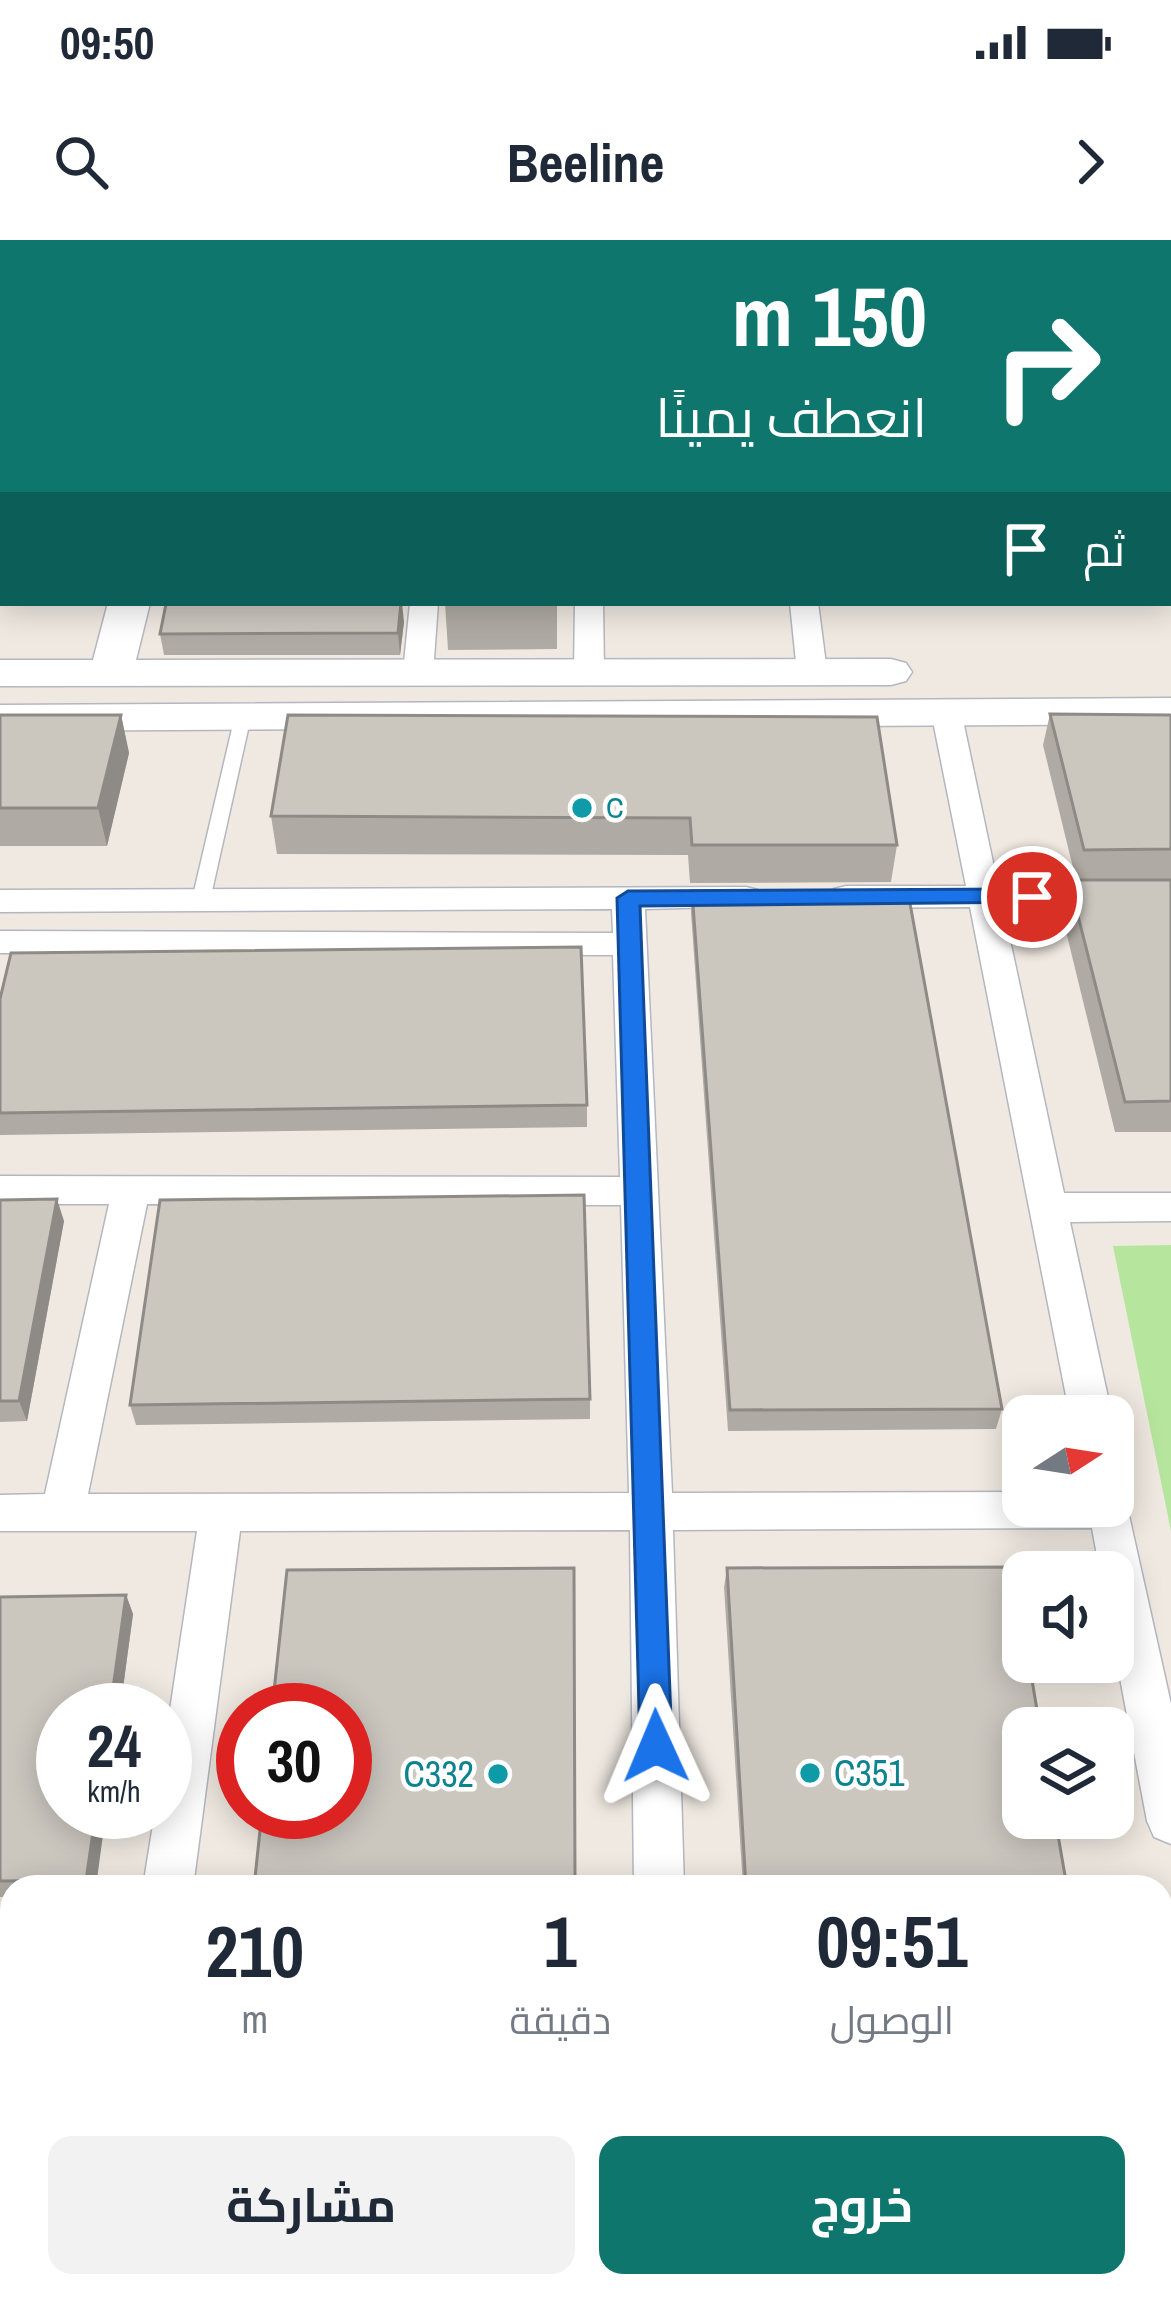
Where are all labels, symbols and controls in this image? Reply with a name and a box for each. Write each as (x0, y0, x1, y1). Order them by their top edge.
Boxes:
text: 09:50 (60, 12, 154, 73)
text: Beeline (507, 126, 664, 199)
icon: search (48, 129, 114, 195)
icon: forward (1057, 129, 1123, 195)
text: 150 m (732, 259, 927, 372)
icon: right (969, 288, 1125, 444)
text: انعطف يمينًا (655, 381, 927, 454)
icon: arrive (993, 516, 1059, 582)
text: ثم (1083, 519, 1125, 580)
place label: C (606, 787, 624, 827)
marker: C (569, 795, 595, 821)
pin (981, 846, 1083, 948)
icon: arrive (999, 864, 1065, 930)
north arrow (1002, 1395, 1134, 1527)
map controls (1002, 1395, 1134, 1839)
button: sound (1002, 1551, 1134, 1683)
speed limit sign: 30 (216, 1683, 372, 1839)
position arrow (593, 1683, 719, 1809)
text: 24 (87, 1705, 141, 1786)
button: layers (1002, 1707, 1134, 1839)
place label: C351 (834, 1749, 905, 1797)
place label: C332 (403, 1750, 474, 1798)
marker: C351 (797, 1760, 823, 1786)
marker: C332 (485, 1761, 511, 1787)
text: km/h (87, 1771, 141, 1811)
text: 1 (544, 1892, 577, 1989)
text: 09:51 (817, 1892, 967, 1989)
text: 210 (206, 1902, 304, 1999)
text: m (241, 1993, 268, 2045)
text: دقيقة (510, 1994, 611, 2046)
text: الوصول (830, 1994, 954, 2046)
button: مشاركة (48, 2136, 575, 2274)
button: خروج (599, 2136, 1125, 2274)

